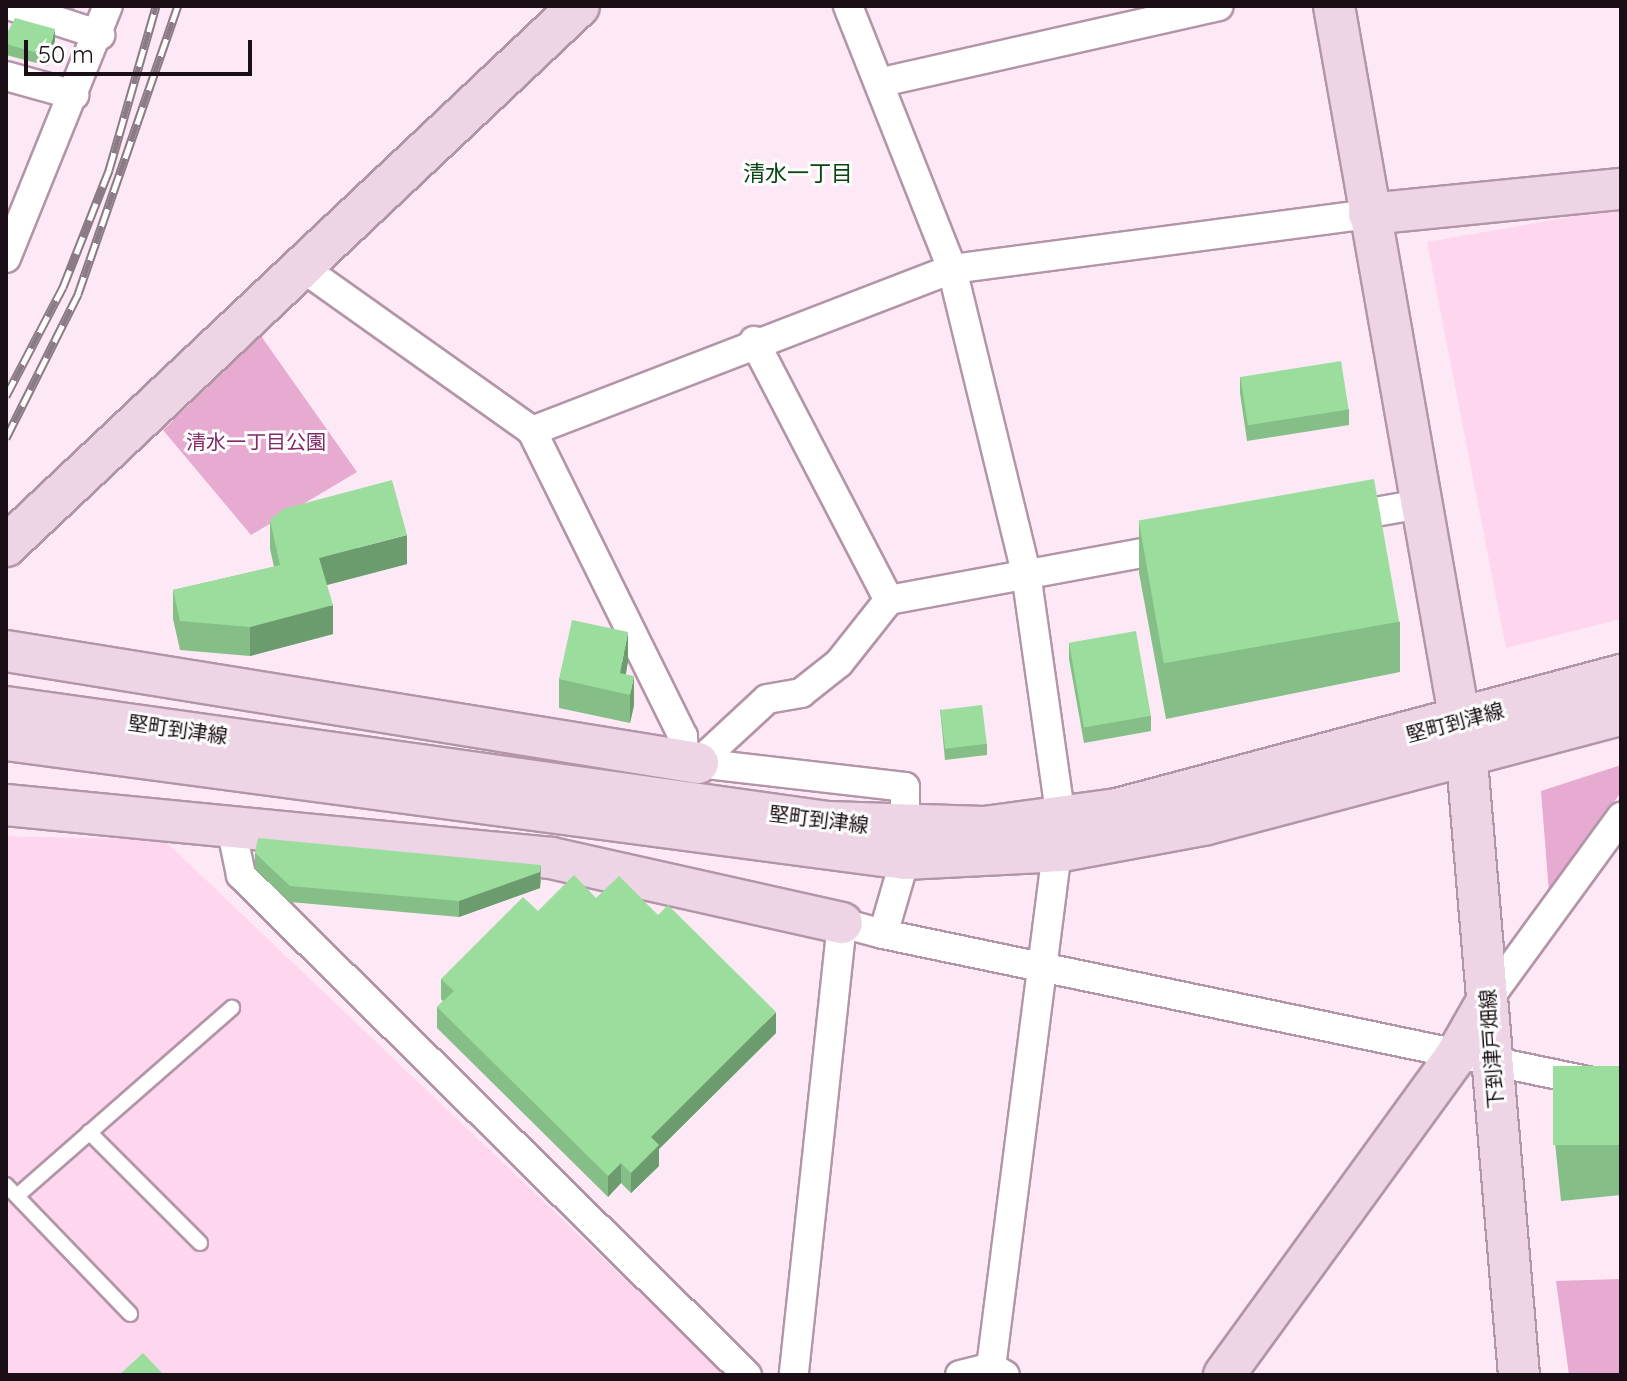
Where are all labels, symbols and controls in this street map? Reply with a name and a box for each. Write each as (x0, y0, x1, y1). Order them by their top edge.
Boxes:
scale bar (28, 24, 256, 74)
text: 50 m (38, 39, 94, 69)
district label: 清水一丁目 (743, 161, 853, 187)
park label: 清水一丁目公園 (186, 429, 326, 453)
street label: 堅町到津線 (1404, 697, 1506, 747)
street label: 堅町到津線 (127, 710, 229, 748)
street label: 堅町到津線 (768, 801, 870, 837)
street label: 下到津戸畑線 (1475, 988, 1507, 1110)

